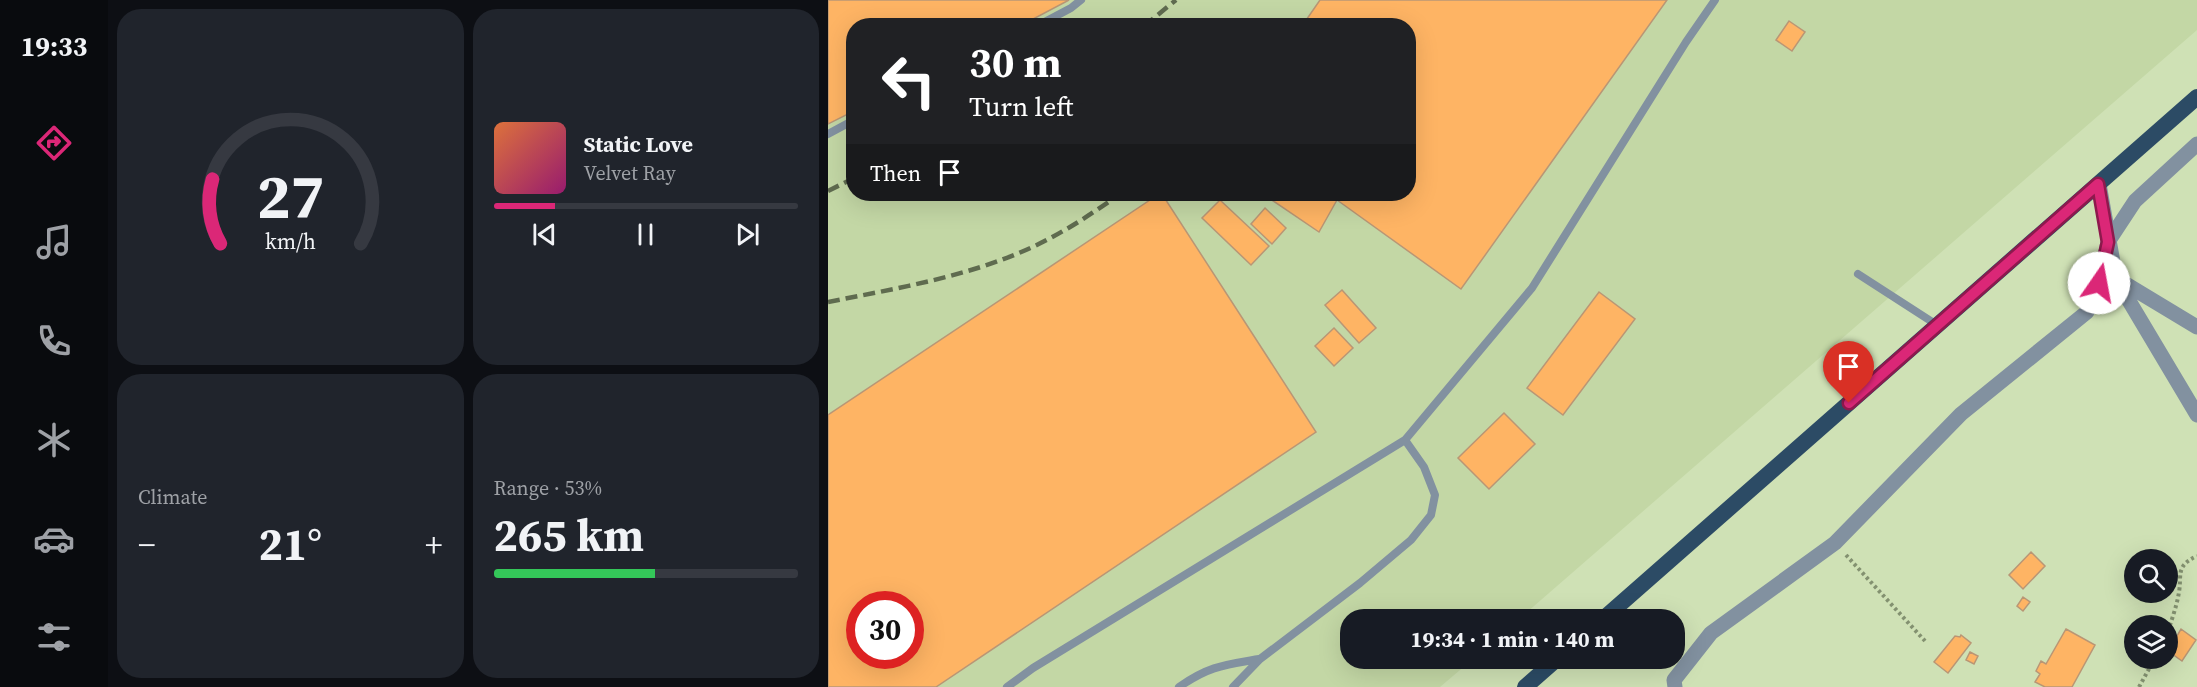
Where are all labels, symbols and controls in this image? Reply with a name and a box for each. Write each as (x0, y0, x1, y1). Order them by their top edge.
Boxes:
text: 19:33 (21, 28, 87, 65)
text: 30 m (969, 33, 1062, 91)
icon: left (870, 42, 948, 120)
text: Turn left (969, 88, 1073, 125)
icon: directions (33, 122, 75, 164)
text: Static Love (584, 129, 693, 159)
text: 27 (256, 153, 324, 239)
icon: arrive (933, 156, 966, 189)
text: Then (870, 158, 921, 188)
text: Velvet Ray (584, 159, 676, 187)
icon: previous (528, 218, 561, 251)
icon: pause (629, 218, 662, 251)
icon: next (731, 218, 764, 251)
icon: music (33, 221, 75, 263)
text: km/h (265, 227, 316, 256)
position arrow (2067, 251, 2131, 315)
icon: phone (33, 320, 75, 362)
pin (1823, 341, 1874, 403)
icon: arrive (1832, 350, 1865, 383)
icon: climate (33, 419, 75, 461)
text: Range · 53% (494, 474, 602, 502)
text: Climate (138, 483, 207, 511)
text: 265 km (494, 504, 644, 566)
text: 21° (258, 513, 322, 575)
icon: car (33, 518, 75, 560)
text: − (138, 522, 156, 567)
text: + (425, 522, 442, 567)
map controls (2124, 549, 2178, 669)
button: search (2124, 549, 2178, 603)
speed limit sign: 30 (846, 591, 924, 669)
button: layers (2124, 615, 2178, 669)
icon: filters (33, 616, 75, 658)
text: 19:34 · 1 min · 140 m (1411, 624, 1614, 654)

